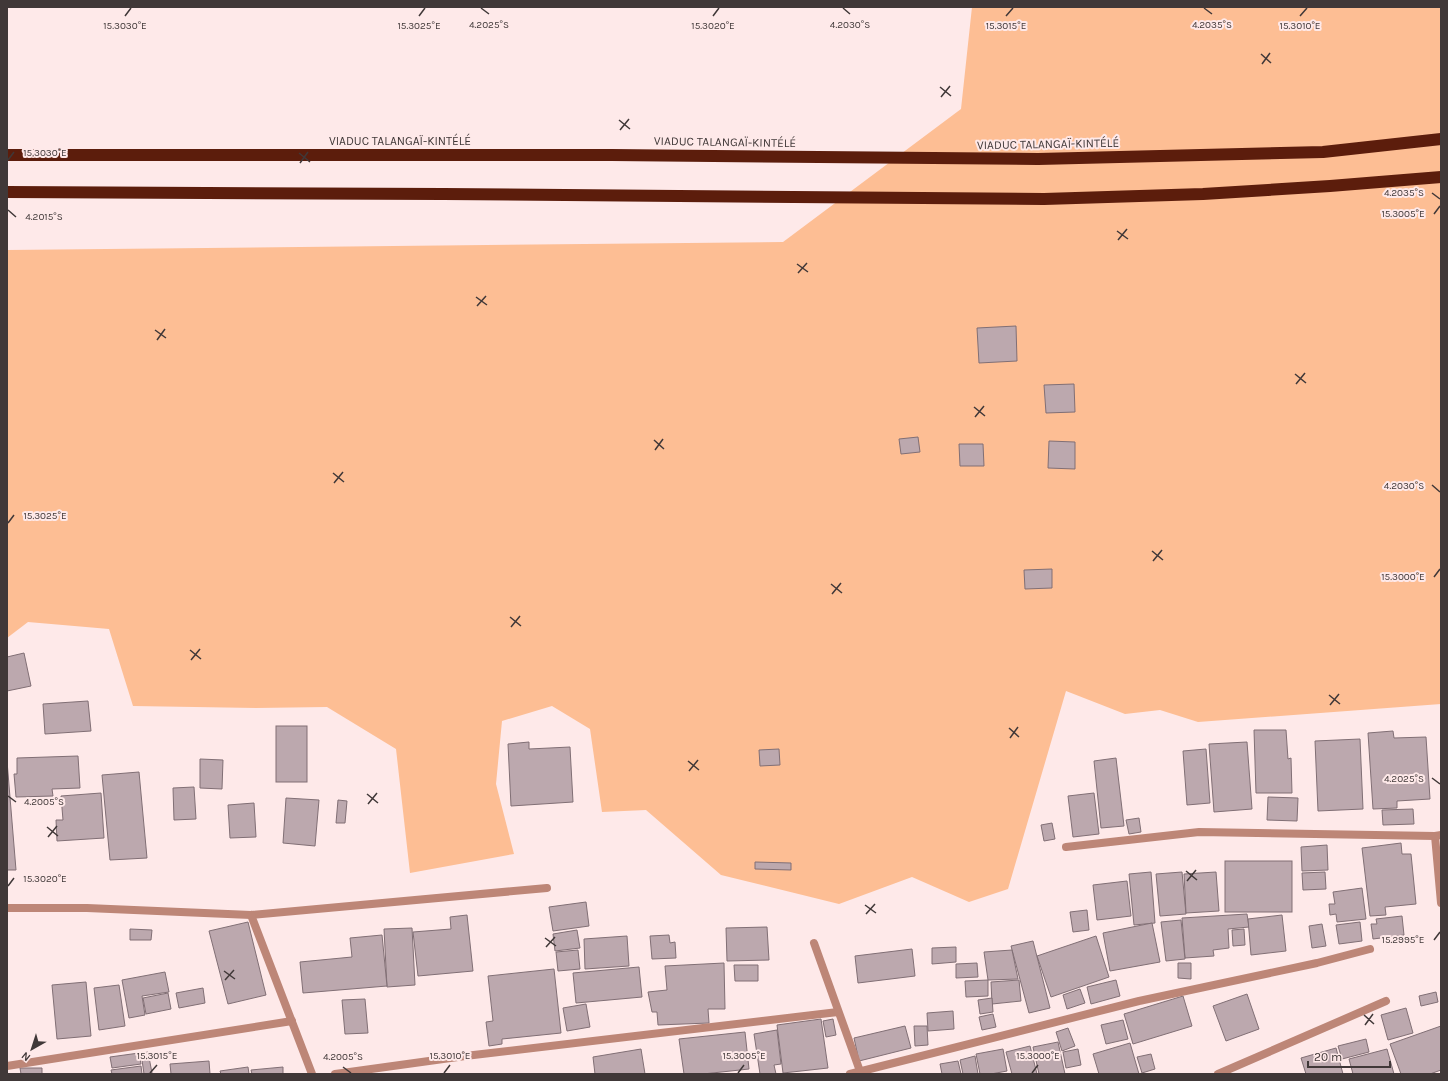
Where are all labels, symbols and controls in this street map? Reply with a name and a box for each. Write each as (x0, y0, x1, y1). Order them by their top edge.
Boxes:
text: 4.2025°S (469, 19, 509, 31)
text: 4.2030°S (830, 19, 870, 31)
text: 4.2035°S (1192, 19, 1232, 31)
text: 15.3030°E (103, 20, 147, 32)
text: 15.3025°E (397, 20, 441, 32)
text: 15.3020°E (691, 20, 735, 32)
text: 15.3015°E (986, 20, 1026, 32)
text: 15.3010°E (1280, 20, 1320, 32)
street label: VIADUC TALANGAÏ-KINTÉLÉ (329, 133, 471, 148)
street label: VIADUC TALANGAÏ-KINTÉLÉ (654, 133, 796, 150)
street label: VIADUC TALANGAÏ-KINTÉLÉ (977, 135, 1119, 152)
text: 15.3030°E (23, 147, 67, 159)
text: 4.2035°S (1384, 187, 1424, 199)
text: 15.3005°E (1381, 208, 1425, 220)
text: 4.2015°S (25, 211, 63, 223)
text: 4.2030°S (1384, 480, 1424, 492)
text: 15.3025°E (23, 510, 67, 522)
text: 15.3000°E (1381, 571, 1425, 583)
text: 4.2025°S (1384, 773, 1424, 785)
text: 4.2005°S (24, 796, 64, 808)
text: 15.3020°E (23, 873, 67, 885)
text: 15.2995°E (1382, 934, 1424, 946)
north arrow (12, 1029, 52, 1069)
scale bar (1308, 1043, 1390, 1069)
text: N (19, 1049, 33, 1064)
text: 15.3015°E (137, 1050, 177, 1062)
text: 15.3010°E (430, 1050, 470, 1062)
text: 15.3005°E (722, 1050, 766, 1062)
text: 15.3000°E (1016, 1050, 1060, 1062)
text: 20 m (1314, 1050, 1342, 1064)
text: 4.2005°S (323, 1051, 363, 1063)

